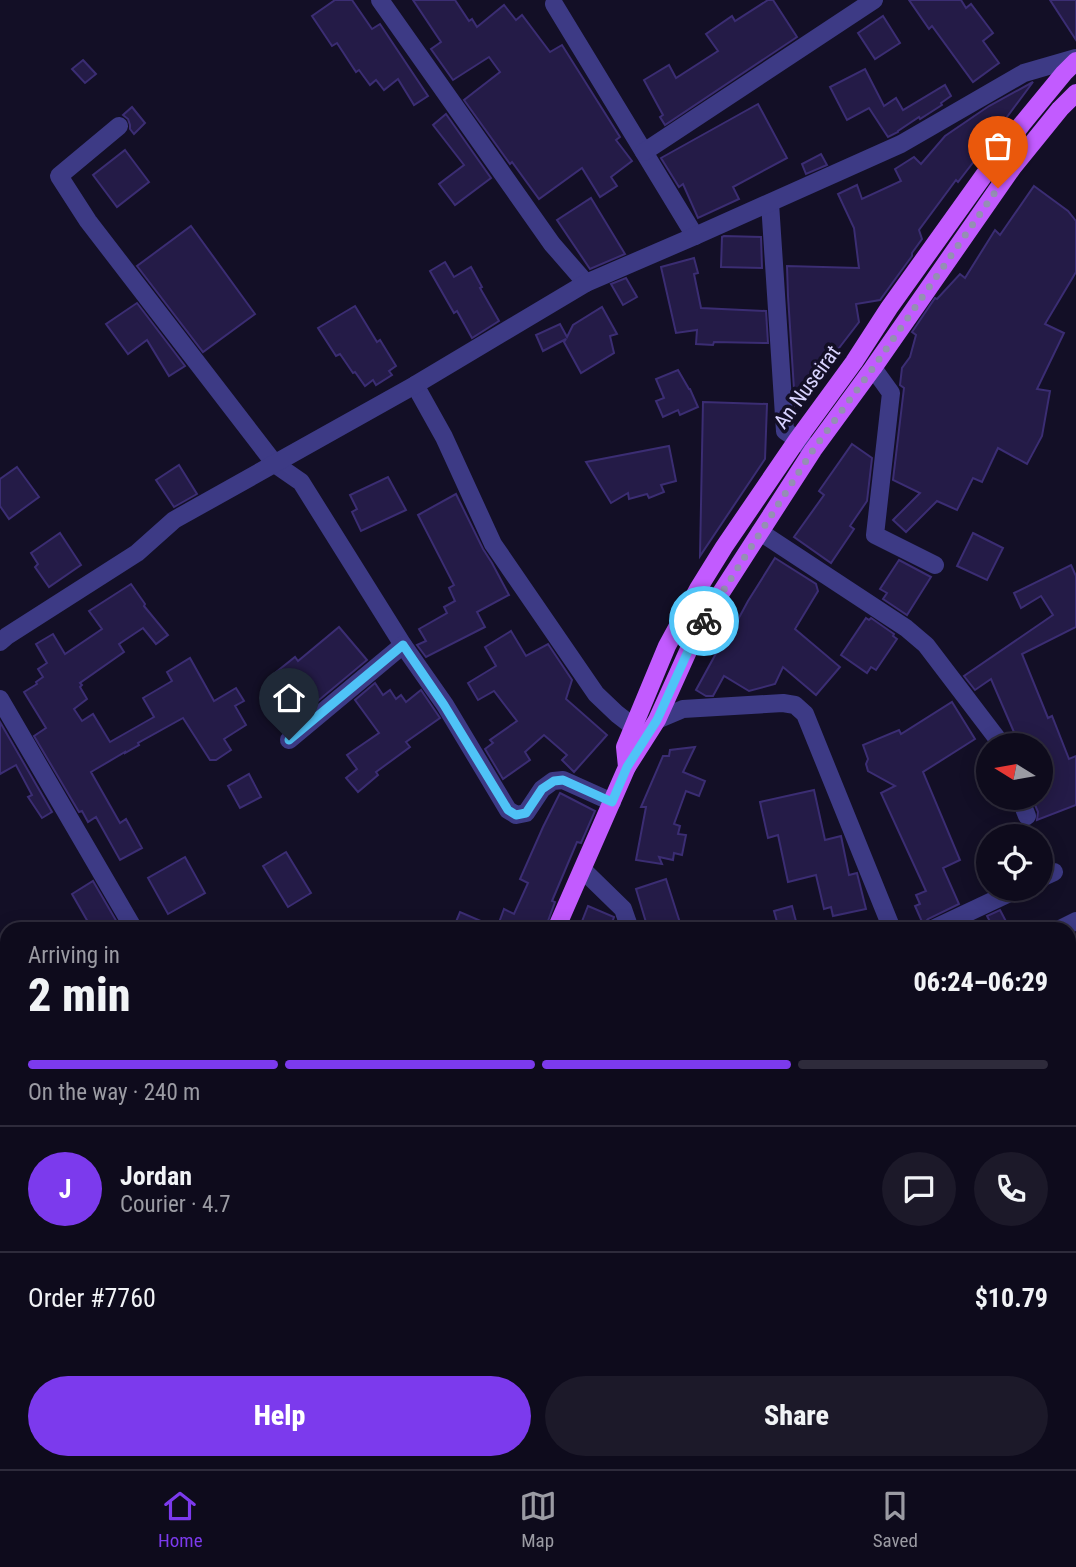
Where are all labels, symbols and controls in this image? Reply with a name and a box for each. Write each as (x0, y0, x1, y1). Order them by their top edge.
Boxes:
pin (968, 116, 1028, 188)
icon: bag (979, 127, 1017, 165)
street label: An Nuseirat (769, 341, 845, 433)
courier (669, 586, 739, 656)
icon: bike (685, 602, 723, 640)
pin (259, 668, 319, 740)
icon: home (270, 679, 308, 717)
north arrow (976, 733, 1054, 810)
map controls (976, 733, 1053, 901)
button: locate (976, 824, 1053, 901)
text: Arriving in (28, 942, 120, 969)
text: 06:24–06:29 (914, 967, 1048, 997)
text: 2 min (28, 968, 131, 1022)
text: On the way · 240 m (28, 1079, 200, 1106)
button: chat (882, 1152, 956, 1226)
button: phone (974, 1152, 1048, 1226)
text: Jordan (120, 1161, 192, 1191)
text: J (59, 1174, 71, 1204)
text: Courier · 4.7 (120, 1191, 231, 1218)
text: Order #7760 (28, 1283, 156, 1313)
text: $10.79 (975, 1283, 1048, 1313)
button: Help (28, 1376, 531, 1456)
button: Share (545, 1376, 1048, 1456)
tab: Home (158, 1487, 203, 1552)
tab: Map (519, 1487, 557, 1552)
tab: Saved (873, 1487, 918, 1552)

